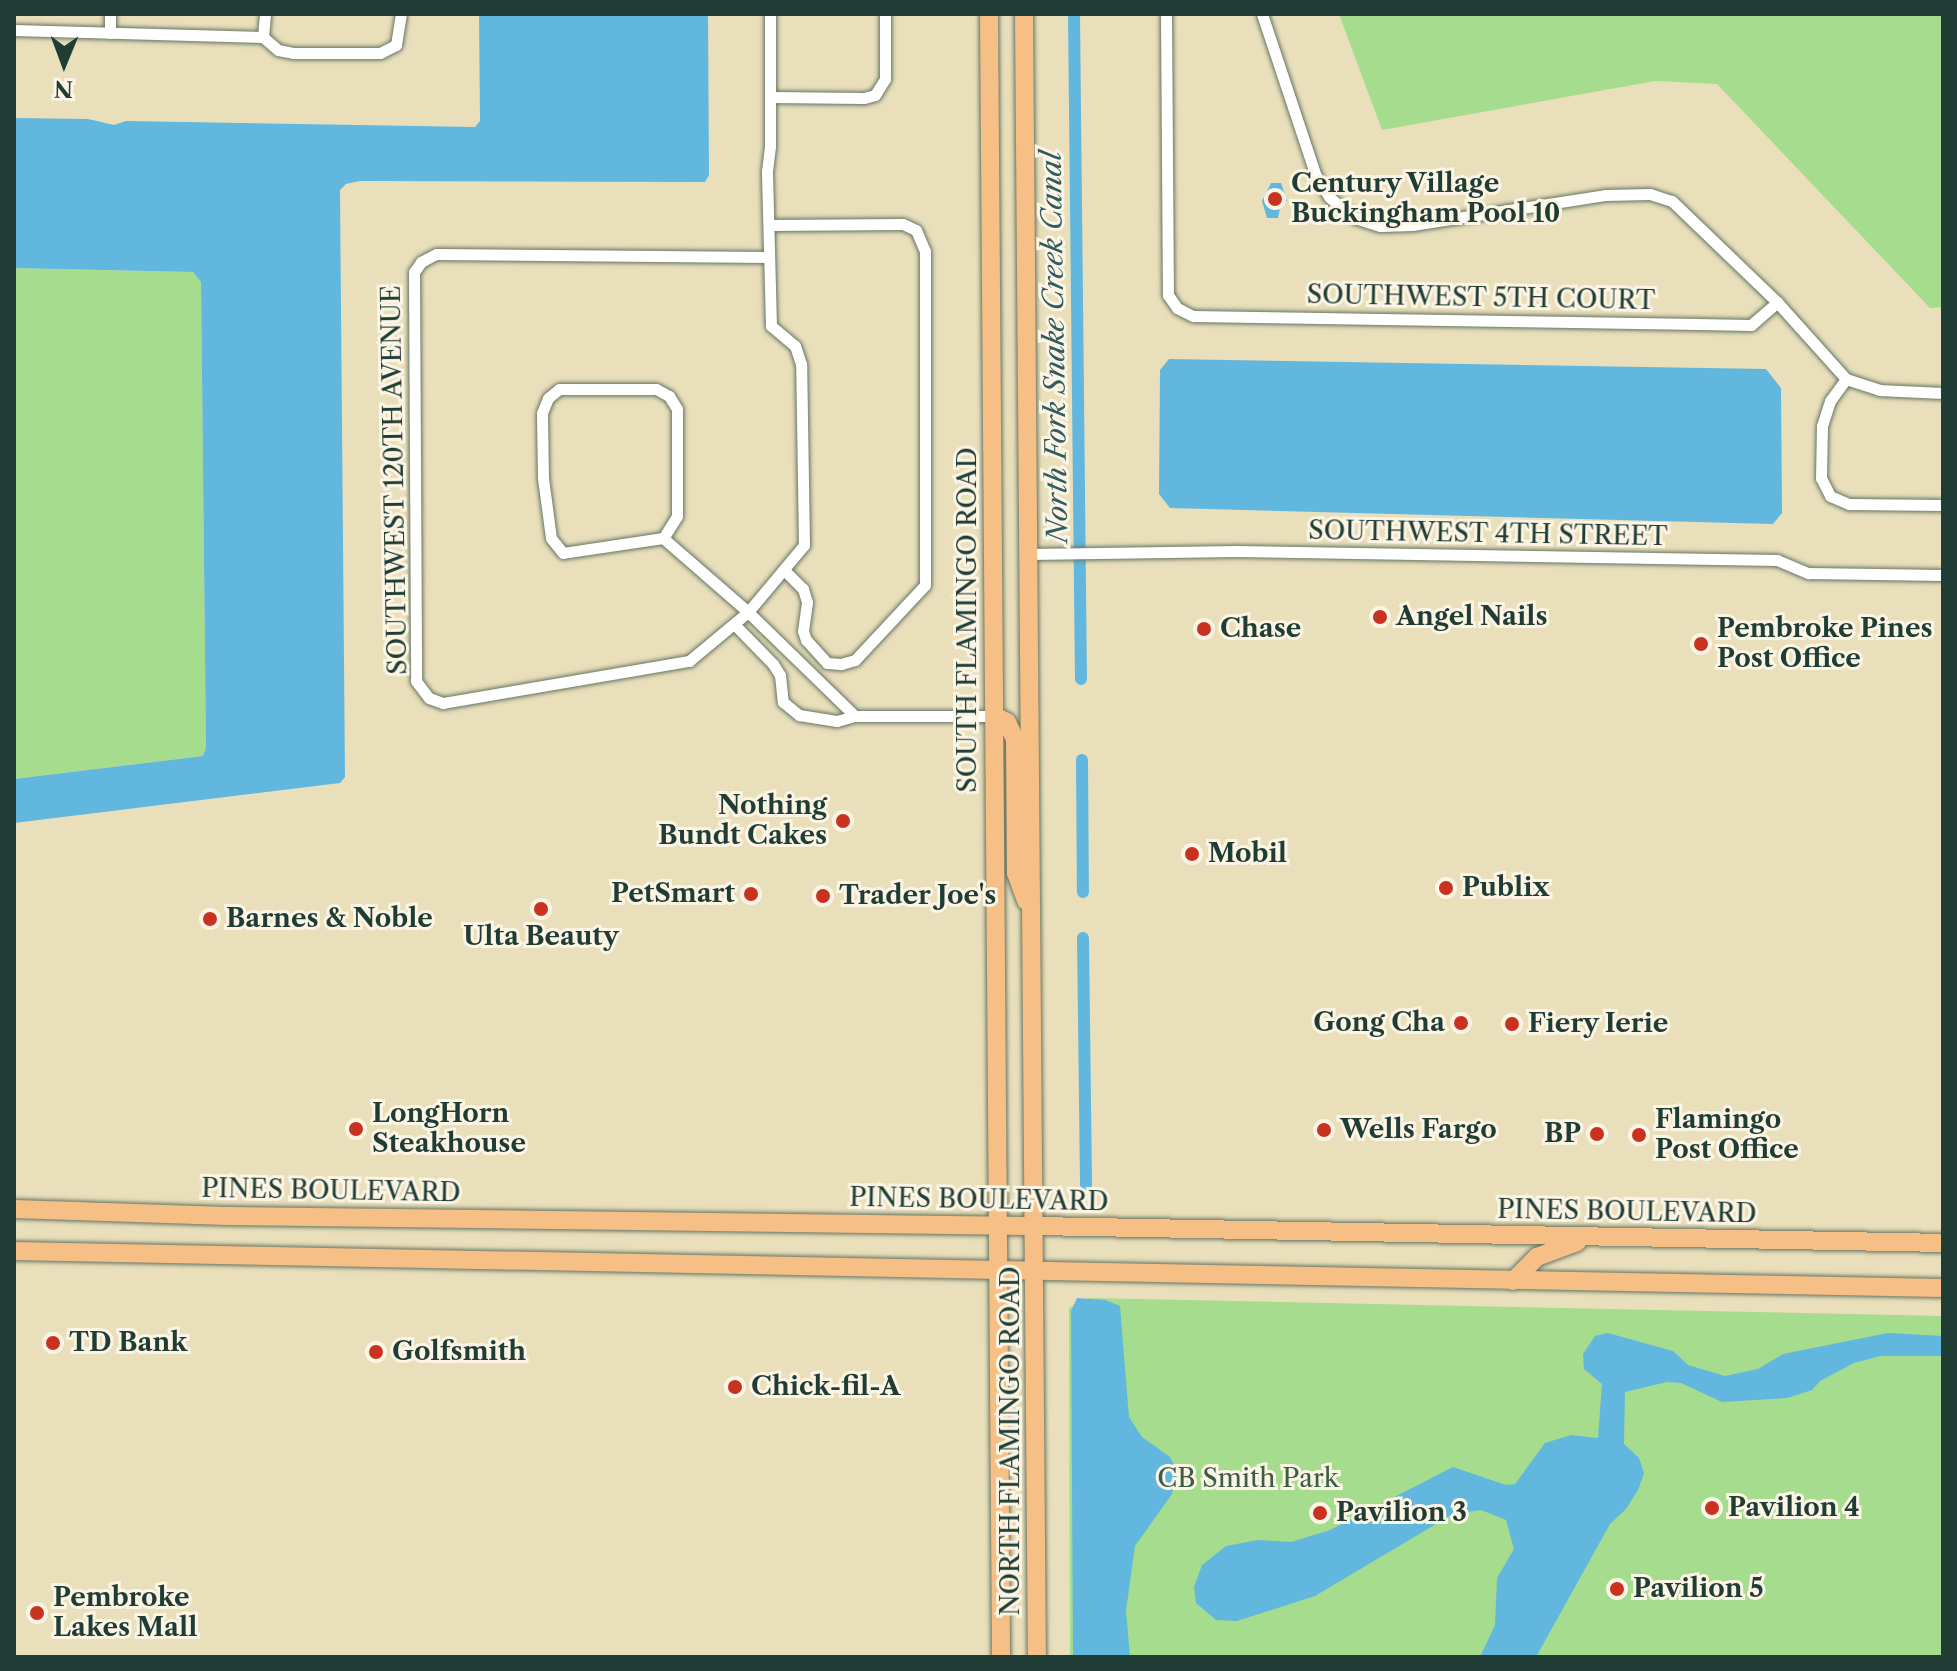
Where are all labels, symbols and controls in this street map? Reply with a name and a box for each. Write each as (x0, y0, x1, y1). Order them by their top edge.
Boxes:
north arrow (24, 24, 104, 104)
text: N (54, 75, 73, 102)
water label: North Fork Snake Creek Canal (1034, 151, 1074, 543)
place label: Century Village Buckingham Pool 10 (1291, 168, 1560, 230)
marker: Century Village Buckingham Pool 10 (1266, 190, 1284, 208)
street label: SOUTHWEST 5TH COURT (1306, 279, 1656, 317)
street label: SOUTHWEST 120TH AVENUE (376, 284, 414, 676)
street label: SOUTH FLAMINGO ROAD (952, 447, 984, 793)
street label: SOUTHWEST 4TH STREET (1308, 515, 1668, 553)
place label: Angel Nails (1396, 601, 1547, 633)
marker: Angel Nails (1371, 608, 1389, 626)
place label: Chase (1220, 613, 1301, 645)
place label: Pembroke Pines Post Office (1717, 613, 1933, 674)
marker: Chase (1195, 620, 1213, 638)
marker: Pembroke Pines Post Office (1692, 635, 1710, 653)
place label: Nothing Bundt Cakes (658, 790, 827, 852)
marker: Nothing Bundt Cakes (834, 812, 852, 830)
place label: Mobil (1208, 838, 1287, 870)
marker: Mobil (1183, 845, 1201, 863)
place label: Publix (1462, 872, 1549, 904)
place label: PetSmart (611, 878, 735, 910)
marker: Publix (1437, 879, 1455, 897)
place label: Trader Joe's (839, 880, 997, 912)
marker: PetSmart (742, 885, 760, 903)
marker: Trader Joe's (814, 887, 832, 905)
marker: Ulta Beauty (532, 900, 550, 918)
place label: Barnes & Noble (226, 903, 433, 935)
marker: Barnes & Noble (201, 910, 219, 928)
place label: Ulta Beauty (463, 921, 619, 953)
place label: Gong Cha (1313, 1007, 1445, 1039)
place label: Fiery Ierie (1528, 1008, 1669, 1040)
marker: Gong Cha (1452, 1014, 1470, 1032)
marker: Fiery Ierie (1503, 1015, 1521, 1033)
place label: LongHorn Steakhouse (372, 1098, 526, 1160)
place label: Flamingo Post Office (1655, 1104, 1799, 1166)
place label: Wells Fargo (1340, 1114, 1497, 1146)
place label: BP (1544, 1118, 1581, 1150)
marker: LongHorn Steakhouse (347, 1120, 365, 1138)
marker: Wells Fargo (1315, 1121, 1333, 1139)
marker: BP (1588, 1125, 1606, 1143)
marker: Flamingo Post Office (1630, 1126, 1648, 1144)
street label: PINES BOULEVARD (201, 1173, 461, 1209)
street label: PINES BOULEVARD (849, 1182, 1109, 1218)
street label: PINES BOULEVARD (1497, 1194, 1757, 1230)
street label: NORTH FLAMINGO ROAD (995, 1266, 1027, 1616)
place label: TD Bank (69, 1327, 187, 1359)
marker: TD Bank (44, 1334, 62, 1352)
place label: Golfsmith (392, 1336, 526, 1368)
marker: Golfsmith (367, 1343, 385, 1361)
place label: Chick-fil-A (751, 1371, 900, 1403)
marker: Chick-fil-A (726, 1378, 744, 1396)
park label: CB Smith Park (1157, 1463, 1339, 1495)
place label: Pavilion 4 (1728, 1492, 1860, 1524)
place label: Pavilion 3 (1336, 1497, 1467, 1529)
marker: Pavilion 4 (1703, 1499, 1721, 1517)
marker: Pavilion 3 (1311, 1504, 1329, 1522)
place label: Pavilion 5 (1633, 1573, 1764, 1605)
marker: Pavilion 5 (1608, 1580, 1626, 1598)
place label: Pembroke Lakes Mall (53, 1582, 197, 1644)
marker: Pembroke Lakes Mall (28, 1604, 46, 1622)

